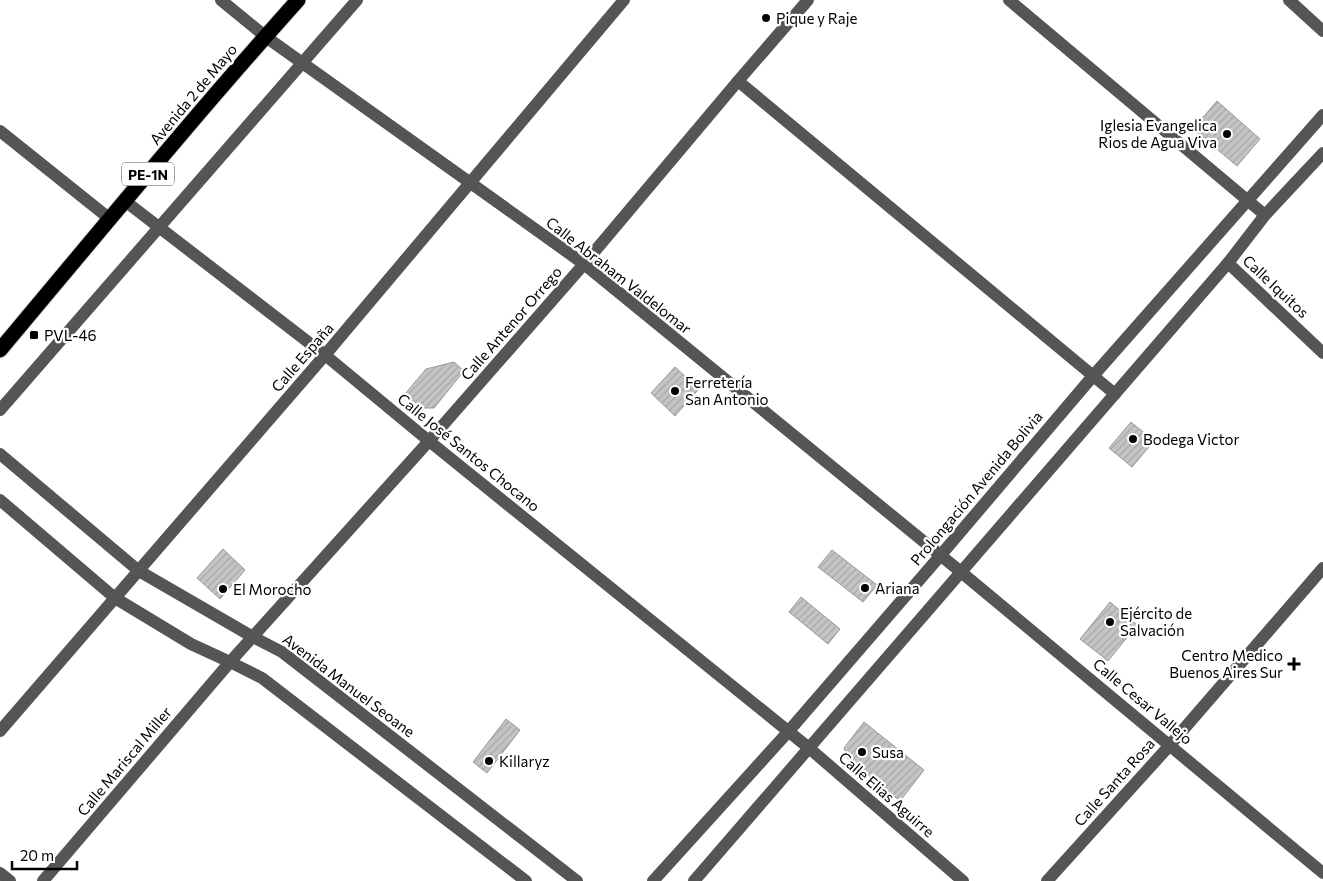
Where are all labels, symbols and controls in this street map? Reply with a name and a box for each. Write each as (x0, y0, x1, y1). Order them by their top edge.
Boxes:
place label: Pique y Raje (776, 9, 858, 27)
marker: Pique y Raje (760, 12, 772, 24)
street label: Avenida 2 de Mayo (146, 40, 240, 148)
place label: Iglesia Evangelica Rios de Agua Viva (1098, 116, 1217, 151)
marker: Iglesia Evangelica Rios de Agua Viva (1221, 128, 1233, 140)
road number: PE-1N (122, 162, 174, 185)
street label: Calle Abraham Valdelomar (543, 213, 695, 337)
street label: Calle Iquitos (1239, 251, 1313, 321)
street label: Calle Antenor Orrego (457, 262, 565, 384)
street label: Calle España (267, 319, 337, 395)
place label: PVL-46 (44, 326, 97, 344)
marker: PVL-46 (28, 329, 40, 341)
place label: Ferretería San Antonio (685, 373, 769, 408)
marker: Ferretería San Antonio (669, 385, 681, 397)
street label: Calle José Santos Chocano (394, 389, 544, 515)
street label: Prolongación Avenida Bolivia (906, 407, 1046, 569)
place label: Bodega Victor (1143, 430, 1240, 448)
marker: Bodega Victor (1127, 433, 1139, 445)
place label: Ariana (875, 579, 919, 597)
place label: El Morocho (233, 580, 312, 598)
marker: Ariana (859, 582, 871, 594)
marker: El Morocho (217, 583, 229, 595)
place label: Ejército de Salvación (1120, 604, 1192, 639)
marker: Ejército de Salvación (1104, 616, 1116, 628)
street label: Avenida Manuel Seoane (279, 629, 419, 741)
place label: Centro Medico Buenos Aires Sur (1169, 646, 1283, 681)
street label: Calle Cesar Vallejo (1090, 654, 1196, 748)
marker: Centro Medico Buenos Aires Sur (1287, 657, 1301, 671)
street label: Calle Mariscal Miller (73, 703, 175, 819)
street label: Calle Santa Rosa (1070, 734, 1158, 830)
place label: Susa (872, 743, 904, 761)
marker: Susa (856, 746, 868, 758)
street label: Calle Elias Aguirre (836, 748, 938, 840)
place label: Killaryz (499, 752, 550, 770)
marker: Killaryz (483, 755, 495, 767)
scale bar (12, 838, 78, 870)
text: 20 m (20, 846, 54, 864)

